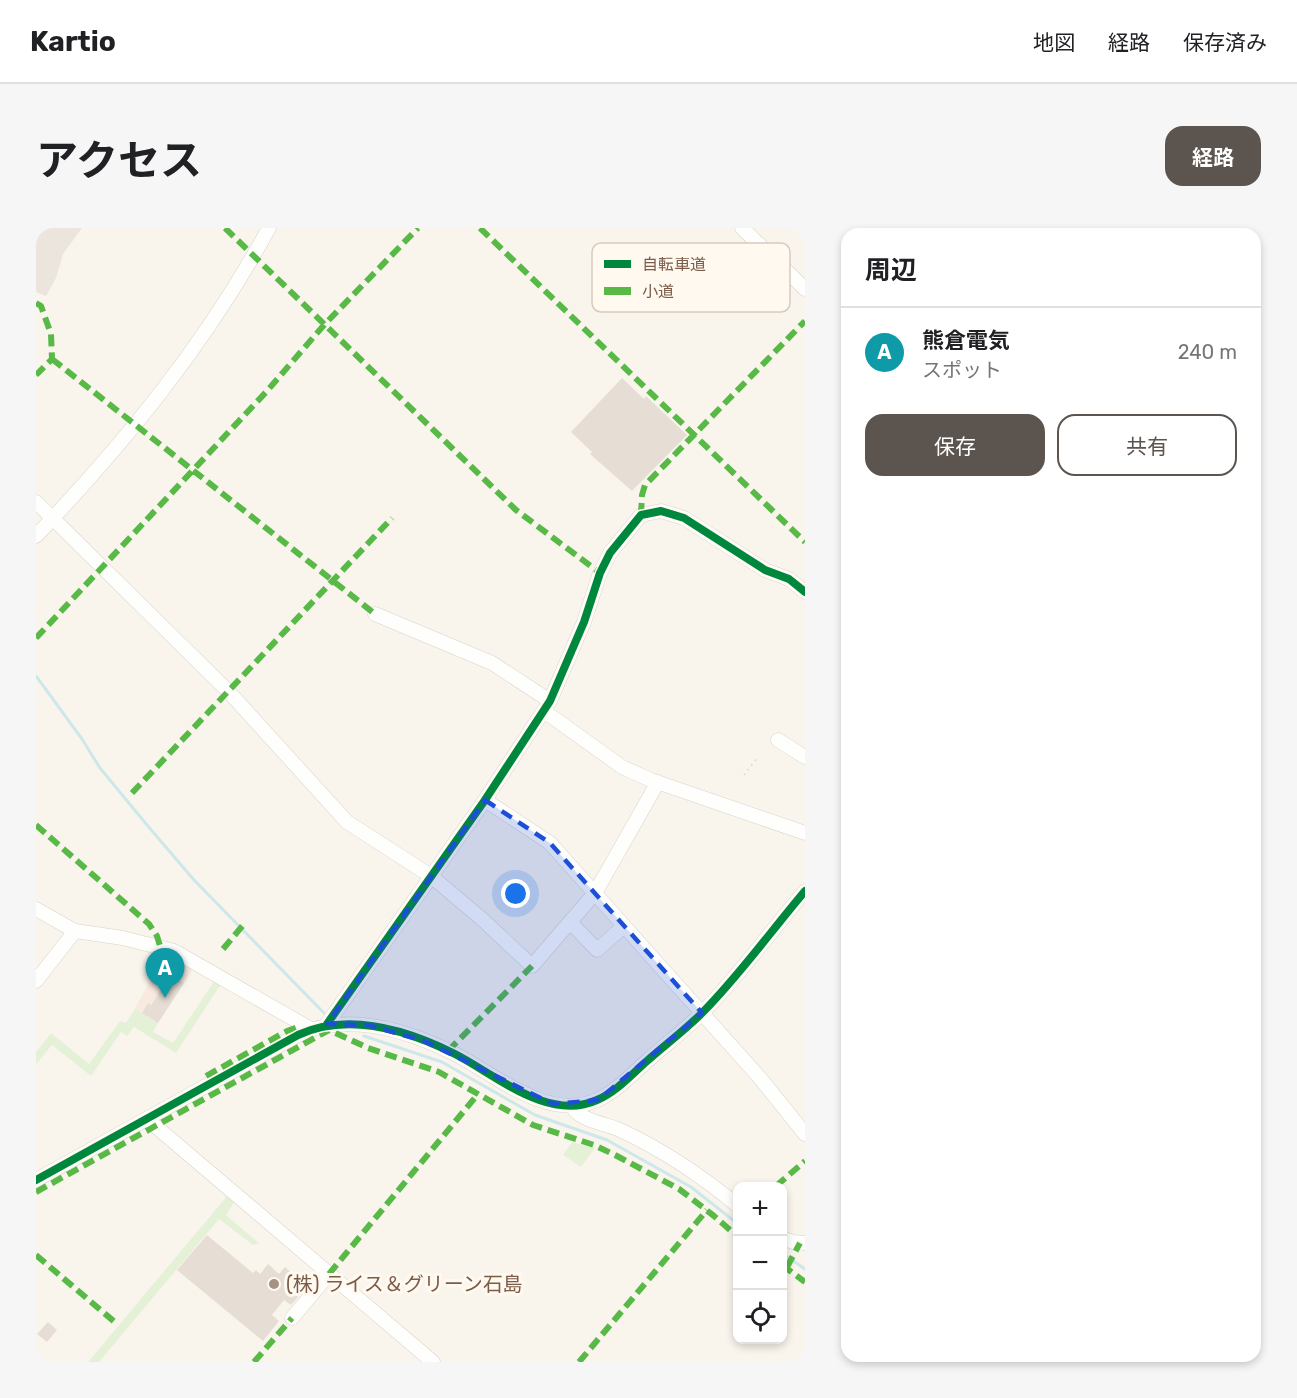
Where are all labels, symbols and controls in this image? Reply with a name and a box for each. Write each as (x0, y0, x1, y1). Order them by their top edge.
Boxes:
text: Kartio (30, 25, 116, 58)
text: 地図 (1033, 30, 1075, 55)
text: 経路 (1108, 30, 1150, 55)
text: 保存済み (1183, 30, 1267, 55)
button: 経路 (1165, 126, 1261, 186)
text: アクセス (36, 136, 202, 186)
legend (592, 243, 790, 312)
text: 自転車道 (642, 255, 706, 274)
text: 周辺 (865, 255, 917, 286)
text: 小道 (642, 282, 674, 301)
text: 熊倉電気 (922, 327, 1010, 354)
text: A (877, 340, 892, 364)
text: 240 m (1178, 340, 1237, 364)
text: スポット (922, 358, 1002, 382)
button: 保存 (865, 414, 1045, 476)
button: 共有 (1057, 414, 1237, 476)
your location (501, 879, 530, 908)
pin: A (146, 948, 184, 998)
map controls (733, 1182, 787, 1344)
button: + (733, 1182, 787, 1236)
button: − (733, 1236, 787, 1290)
place label: (株) ライス＆グリーン石島 (286, 1272, 523, 1296)
marker: (株) ライス＆グリーン石島 (267, 1277, 281, 1291)
button: locate (733, 1290, 787, 1344)

